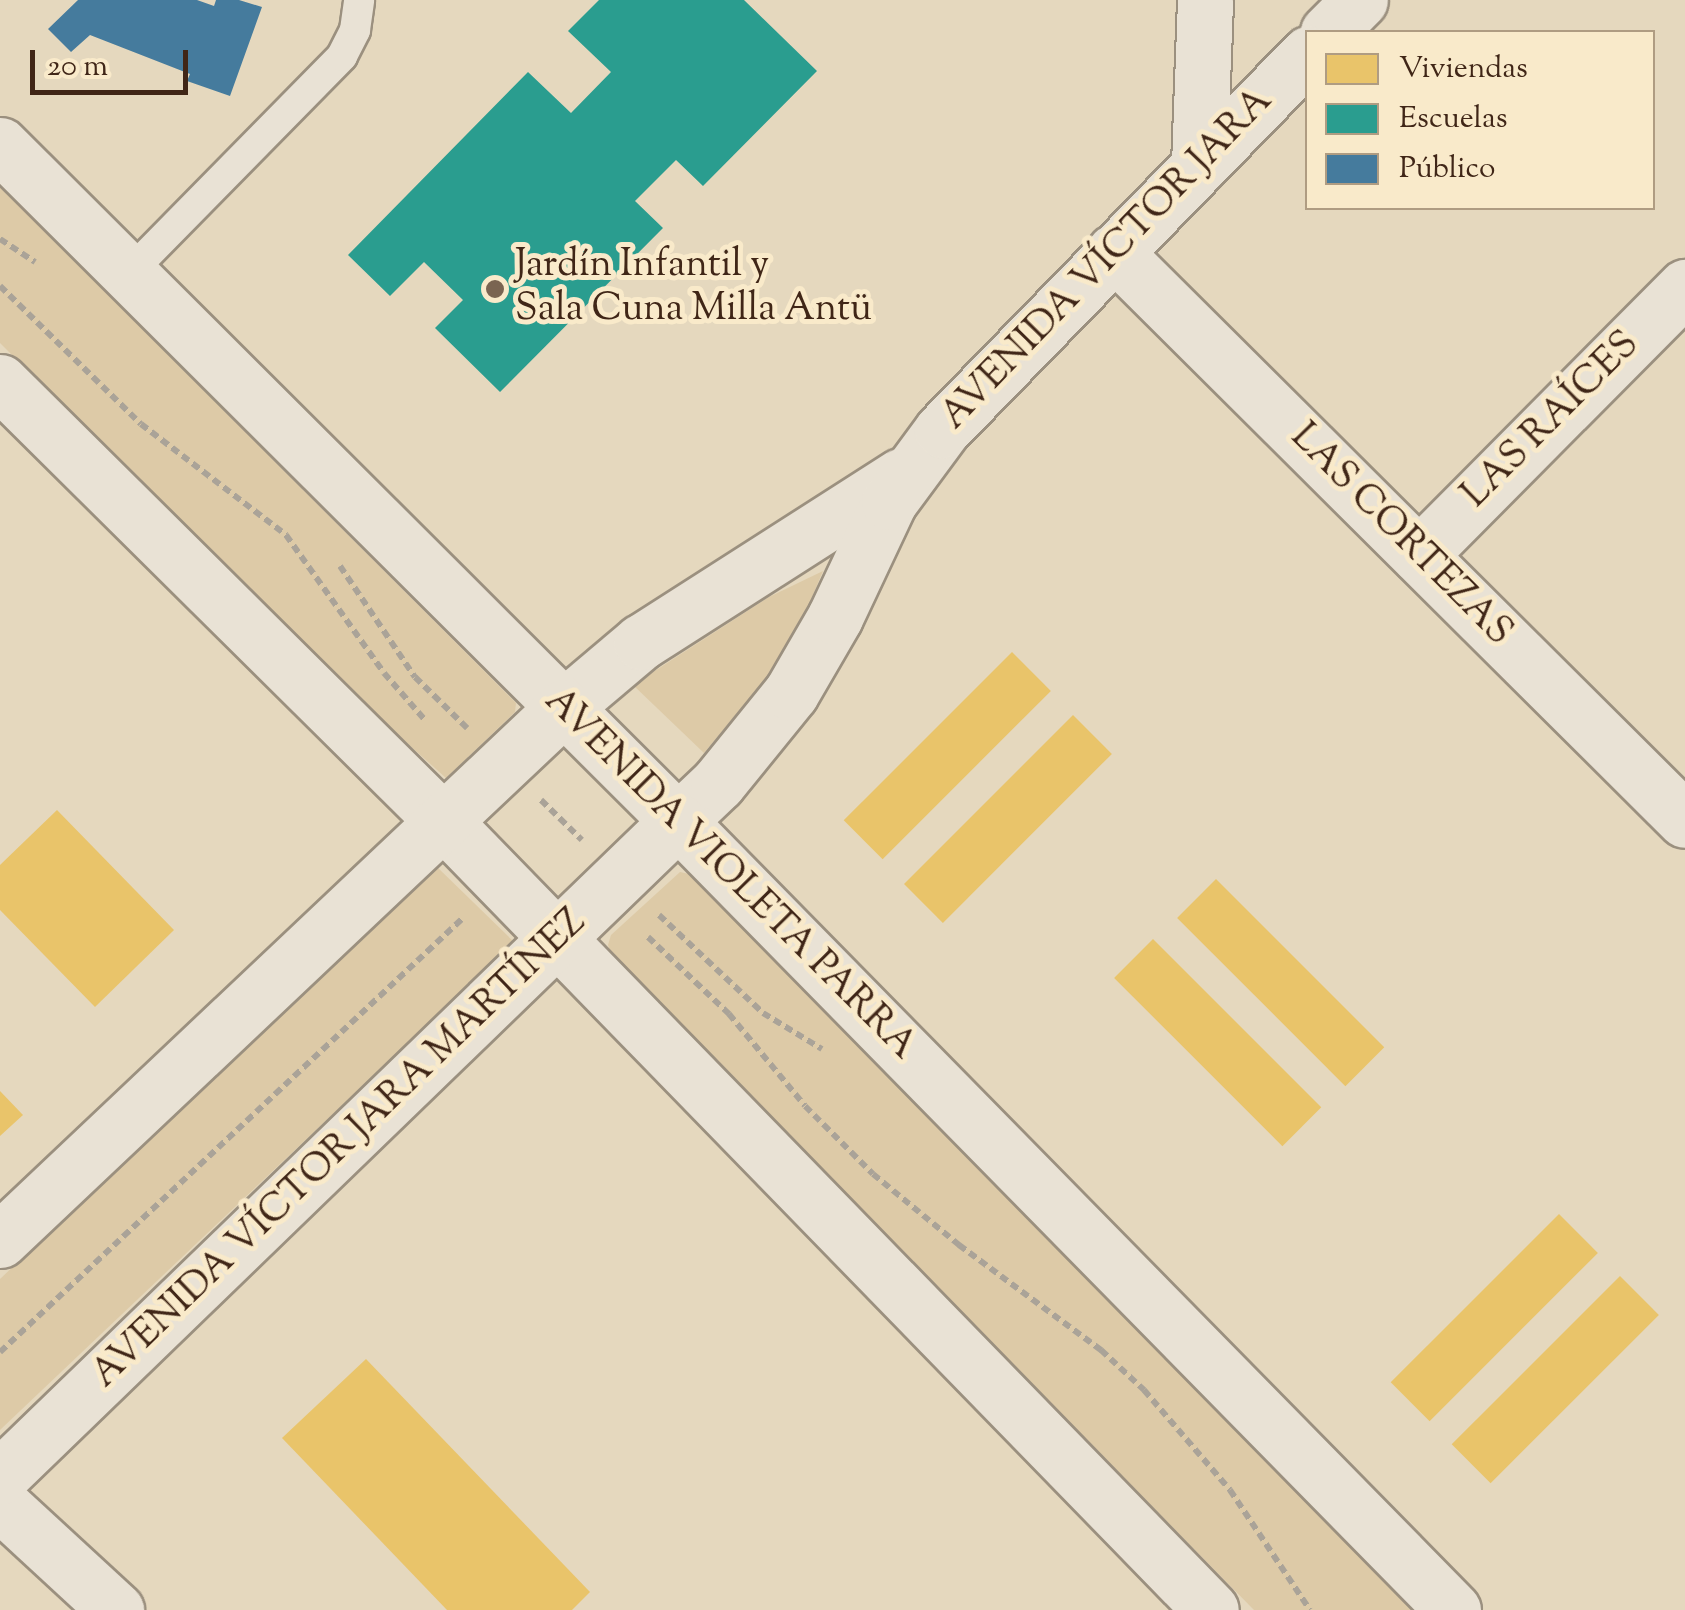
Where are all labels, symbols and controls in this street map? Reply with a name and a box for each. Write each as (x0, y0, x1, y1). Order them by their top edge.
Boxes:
scale bar (35, 30, 192, 92)
legend (1305, 30, 1655, 210)
text: 20 m (47, 46, 108, 89)
text: Viviendas (1399, 48, 1528, 91)
street label: AVENIDA VÍCTOR JARA (933, 80, 1283, 440)
text: Escuelas (1399, 98, 1508, 141)
text: Público (1399, 148, 1495, 191)
place label: Jardín Infantil y Sala Cuna Milla Antü (515, 244, 872, 333)
marker: Jardín Infantil y Sala Cuna Milla Antü (484, 278, 506, 300)
street label: LAS RAÍCES (1454, 323, 1650, 519)
street label: LAS CORTEZAS (1280, 416, 1520, 656)
street label: AVENIDA VIOLETA PARRA (534, 680, 924, 1070)
street label: AVENIDA VÍCTOR JARA MARTÍNEZ (84, 901, 596, 1399)

